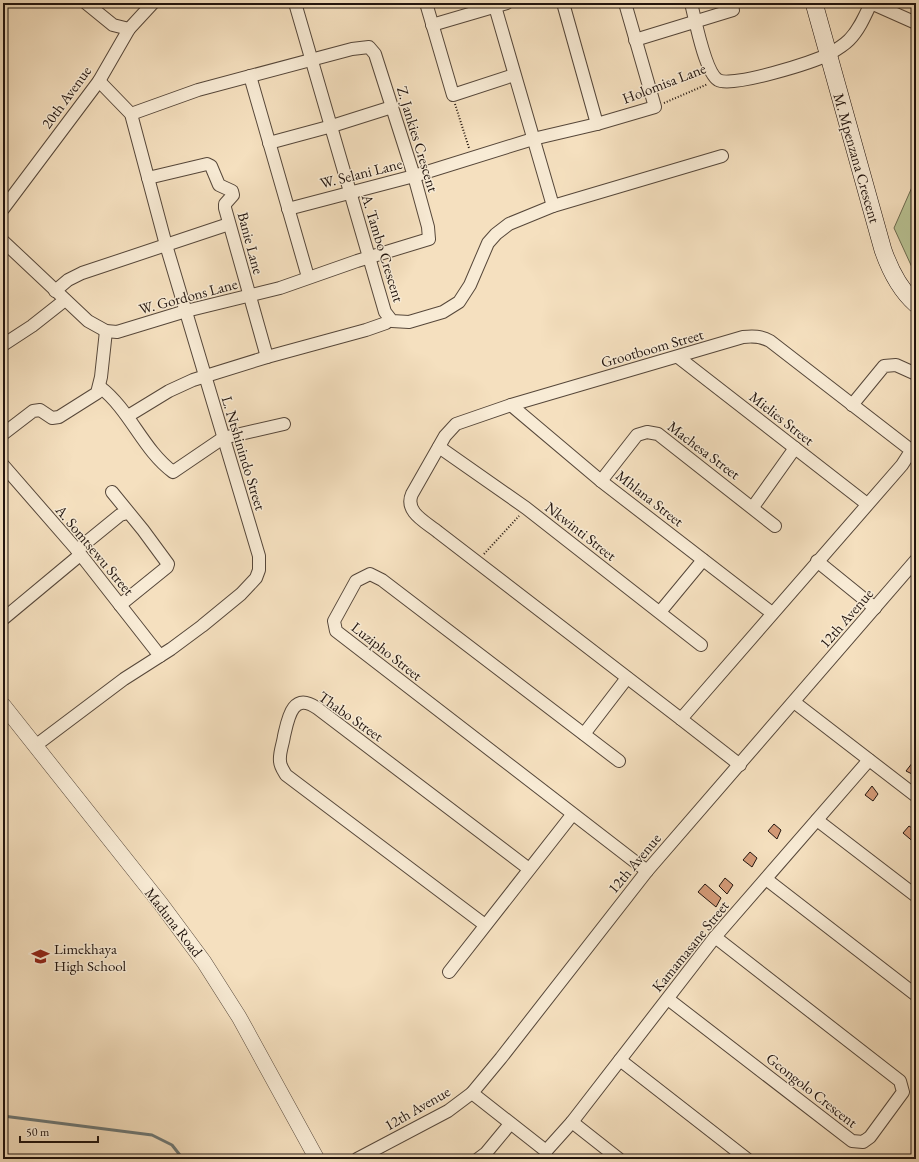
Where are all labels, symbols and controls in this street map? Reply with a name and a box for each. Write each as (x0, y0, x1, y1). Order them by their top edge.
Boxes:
street label: Holomisa Lane (619, 58, 709, 108)
street label: 20th Avenue (37, 62, 95, 132)
street label: Z. Jankies Crescent (393, 84, 443, 194)
street label: M. Mpenzana Crescent (829, 91, 885, 225)
street label: W. Selani Lane (318, 154, 404, 192)
street label: A. Tambo Crescent (357, 191, 409, 304)
street label: Banie Lane (234, 210, 268, 276)
street label: W. Gordons Lane (137, 274, 240, 318)
street label: Grootboom Street (599, 324, 706, 372)
street label: Mielies Street (746, 387, 818, 449)
street label: L. Ntshinindo Street (218, 394, 270, 513)
street label: Machesa Street (664, 417, 744, 484)
street label: Mhlana Street (612, 466, 688, 531)
street label: Nkwinti Street (542, 497, 621, 565)
street label: A. Somtsewu Street (51, 500, 139, 599)
street label: 12th Avenue (815, 584, 877, 652)
street label: Luzipho Street (348, 617, 426, 685)
street label: Thabo Street (315, 687, 387, 745)
street label: 12th Avenue (603, 829, 665, 897)
street label: Maduna Road (141, 883, 207, 961)
street label: Kamamasane Street (647, 896, 733, 996)
place label: Limekhaya High School (54, 939, 127, 975)
school or university icon: Limekhaya High School (31, 947, 51, 967)
street label: Gcongolo Crescent (763, 1049, 862, 1132)
street label: 12th Avenue (381, 1081, 453, 1134)
scale bar (20, 1118, 98, 1144)
text: 50 m (26, 1124, 50, 1140)

